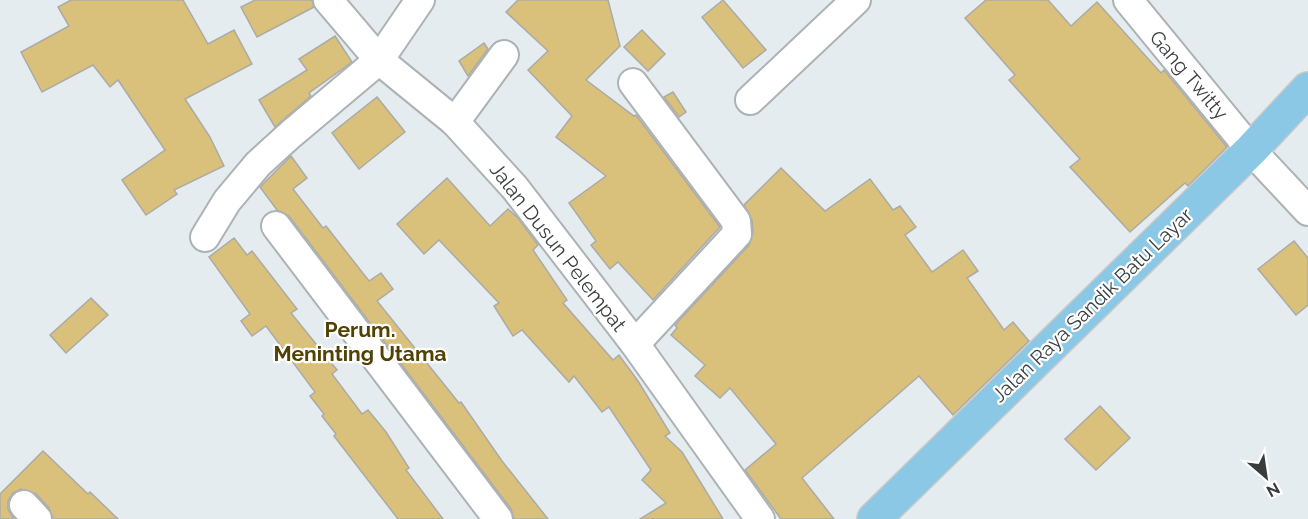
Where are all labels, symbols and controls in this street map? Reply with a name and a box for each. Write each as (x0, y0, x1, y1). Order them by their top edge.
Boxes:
street label: Gang Twitty (1145, 25, 1233, 125)
street label: Jalan Dusun Pelempat (485, 158, 631, 336)
street label: Jalan Raya Sandik Batu Layar (987, 203, 1197, 407)
district label: Perum. Meninting Utama (273, 317, 447, 366)
north arrow (1236, 447, 1296, 507)
text: N (1263, 478, 1283, 501)

